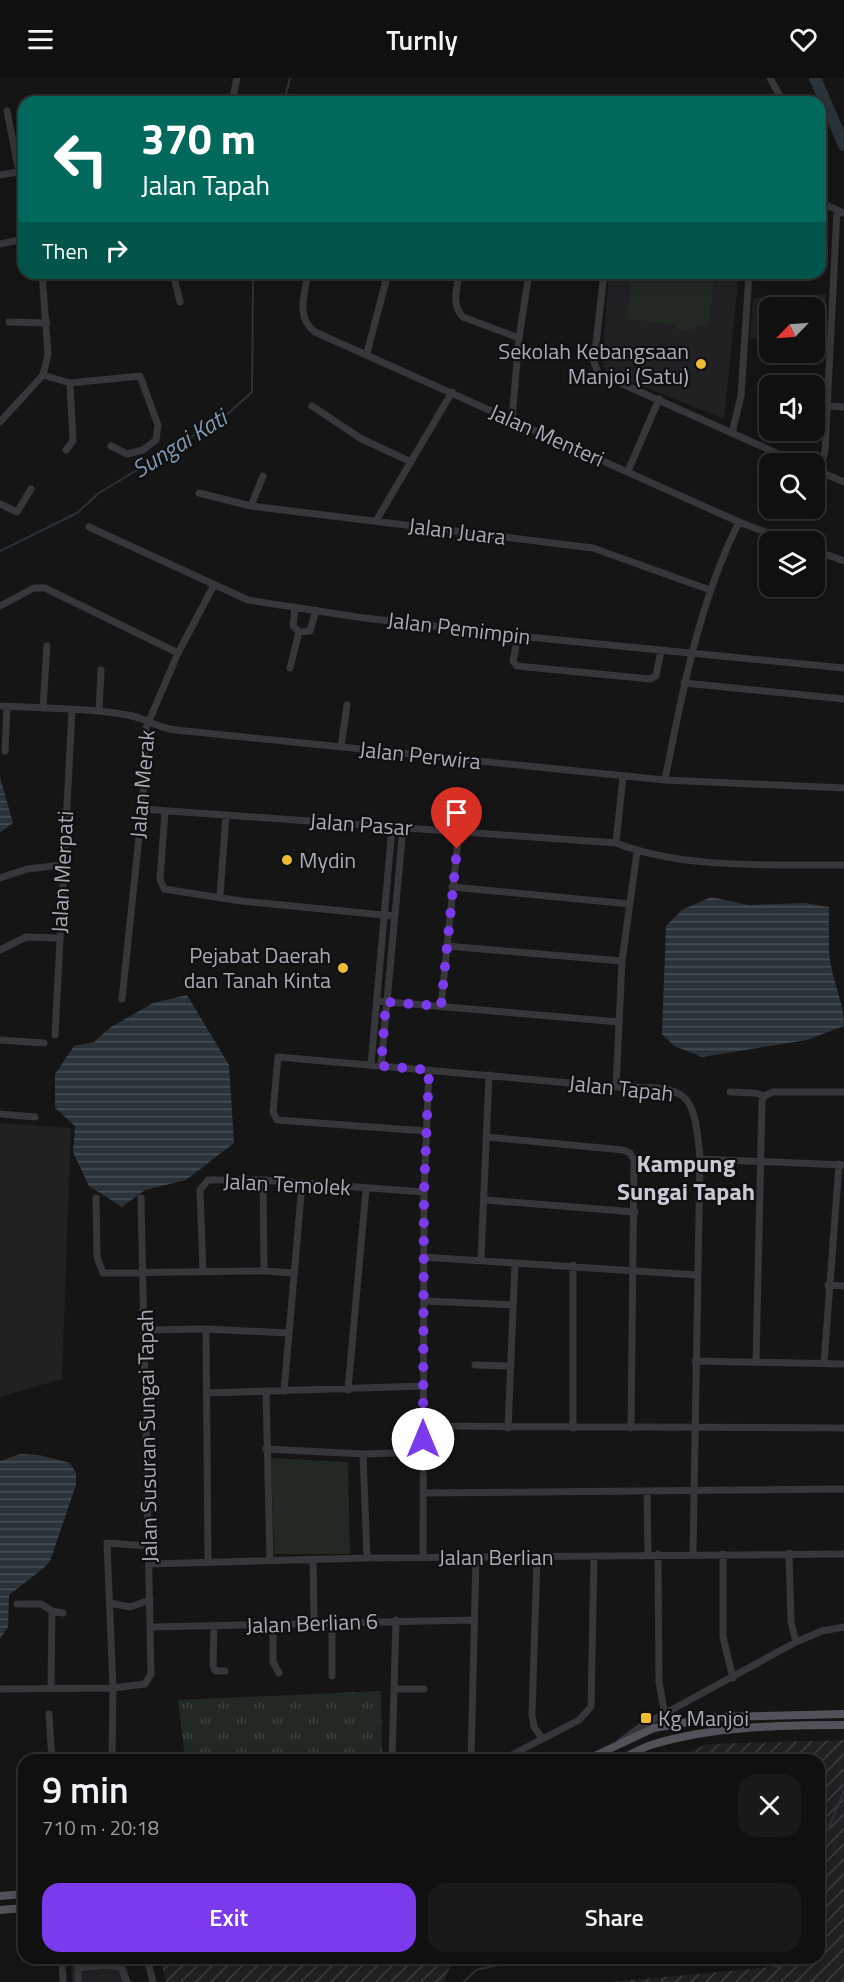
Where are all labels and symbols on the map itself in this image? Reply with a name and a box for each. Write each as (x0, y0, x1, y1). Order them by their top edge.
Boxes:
north arrow (759, 297, 825, 363)
place label: Sekolah Kebangsaan Manjoi (Satu) (498, 334, 689, 393)
marker: Sekolah Kebangsaan Manjoi (Satu) (694, 357, 708, 371)
street label: Jalan Menteri (484, 395, 610, 475)
water label: Sungai Kati (125, 398, 236, 486)
street label: Jalan Juara (406, 508, 508, 554)
street label: Jalan Pemimpin (385, 602, 533, 654)
street label: Jalan Merak (120, 728, 164, 840)
street label: Jalan Perwira (358, 732, 482, 778)
pin (431, 787, 482, 849)
street label: Jalan Pasar (308, 803, 414, 845)
street label: Jalan Merpati (42, 810, 82, 934)
place label: Mydin (299, 843, 356, 877)
marker: Mydin (280, 853, 294, 867)
place label: Pejabat Daerah dan Tanah Kinta (184, 938, 331, 997)
marker: Pejabat Daerah dan Tanah Kinta (336, 961, 350, 975)
street label: Jalan Tapah (567, 1066, 675, 1110)
district label: Kampung Sungai Tapah (617, 1145, 755, 1209)
street label: Jalan Temolek (222, 1164, 352, 1204)
street label: Jalan Susuran Sungai Tapah (128, 1309, 166, 1563)
position arrow (391, 1407, 455, 1471)
street label: Jalan Berlian (438, 1540, 554, 1574)
street label: Jalan Berlian 6 (245, 1604, 379, 1642)
place label: Kg Manjoi (658, 1701, 749, 1735)
marker: Kg Manjoi (639, 1711, 653, 1725)

